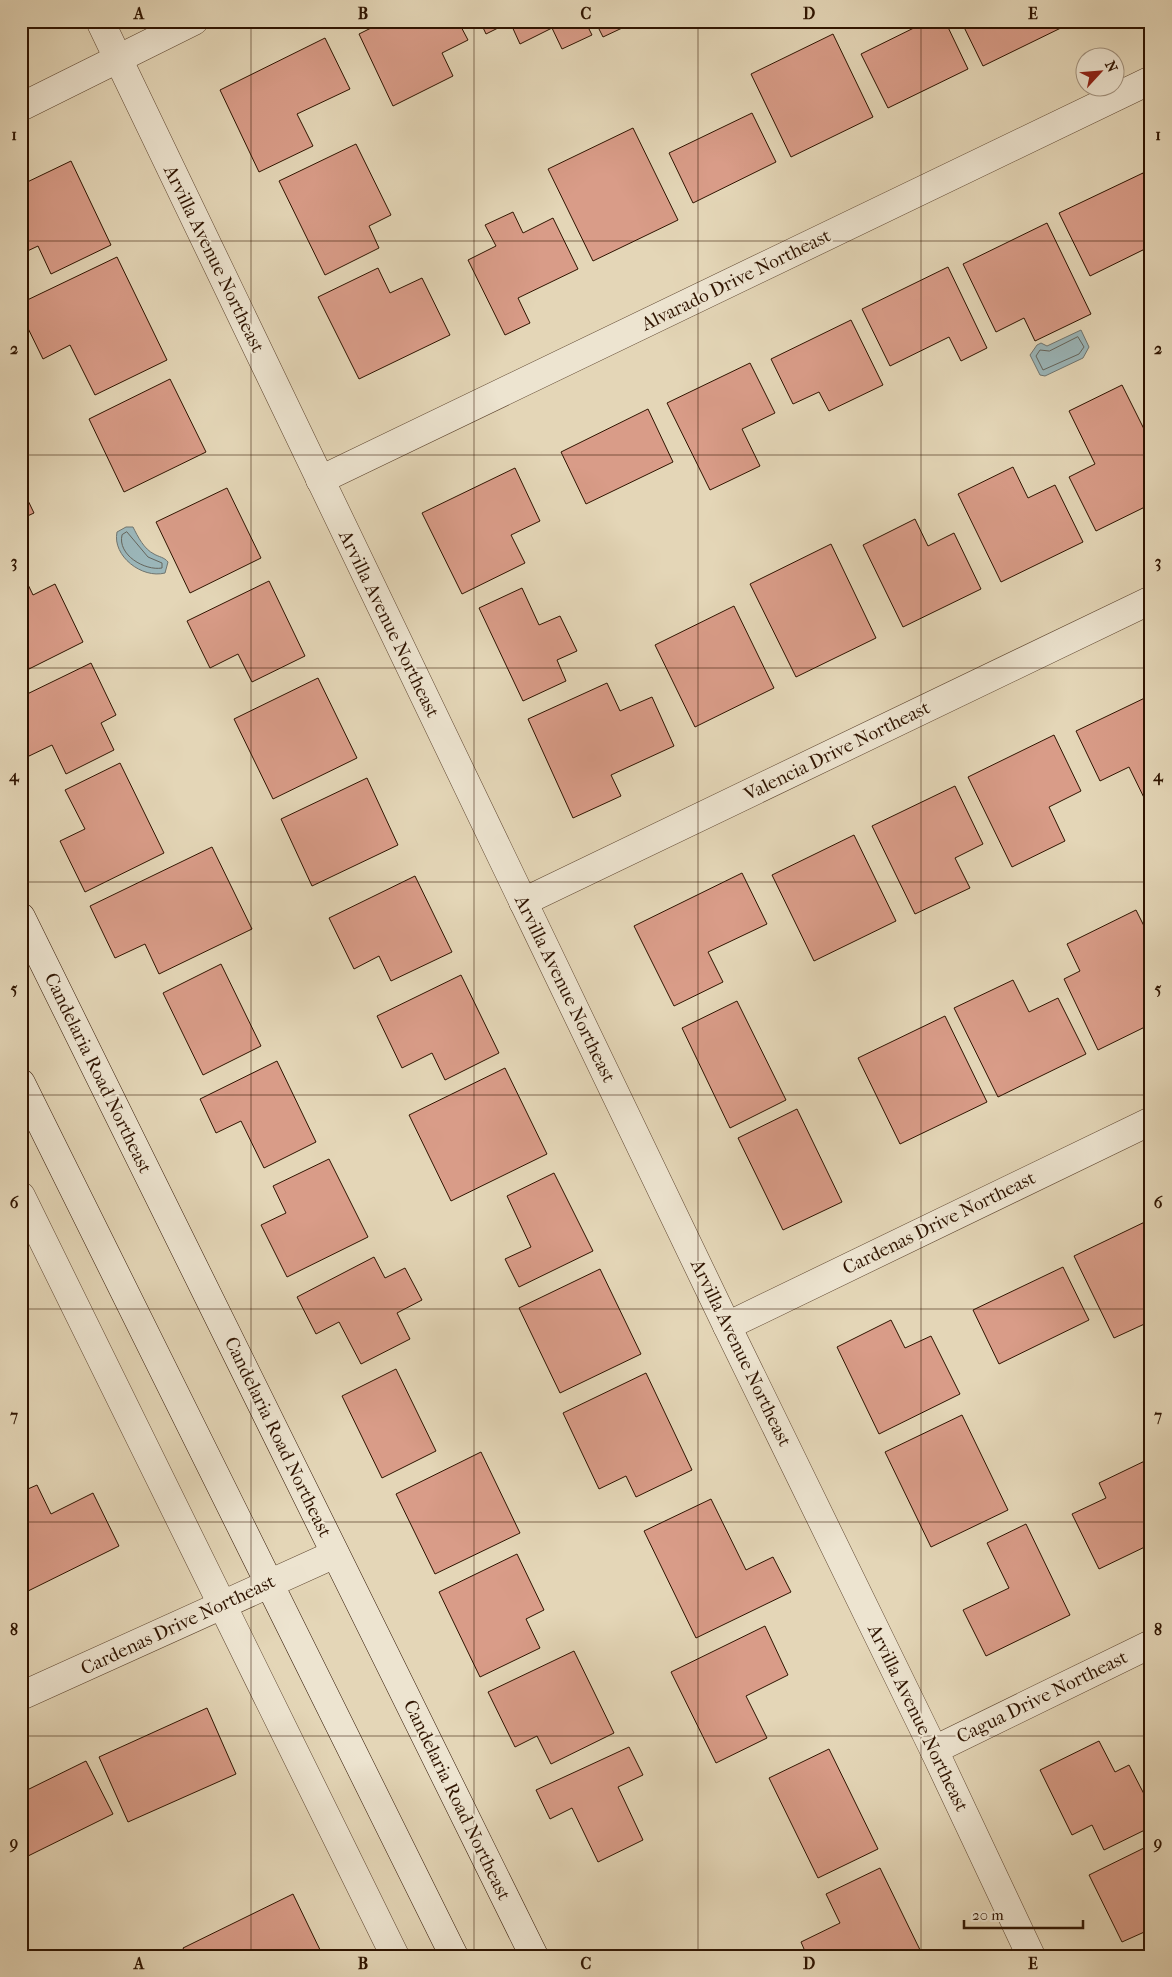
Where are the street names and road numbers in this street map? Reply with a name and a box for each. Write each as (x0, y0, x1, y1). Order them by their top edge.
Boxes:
street label: Arvilla Avenue Northeast (159, 161, 269, 356)
street label: Alvarado Drive Northeast (637, 224, 834, 336)
street label: Arvilla Avenue Northeast (334, 526, 444, 721)
street label: Valencia Drive Northeast (740, 696, 934, 806)
street label: Arvilla Avenue Northeast (510, 891, 620, 1086)
street label: Candelaria Road Northeast (40, 969, 156, 1177)
street label: Cardenas Drive Northeast (839, 1167, 1039, 1279)
street label: Arvilla Avenue Northeast (686, 1255, 796, 1450)
street label: Candelaria Road Northeast (220, 1333, 336, 1541)
street label: Cardenas Drive Northeast (77, 1570, 279, 1680)
street label: Arvilla Avenue Northeast (863, 1620, 973, 1815)
street label: Cagua Drive Northeast (953, 1646, 1131, 1748)
street label: Candelaria Road Northeast (399, 1696, 515, 1904)

